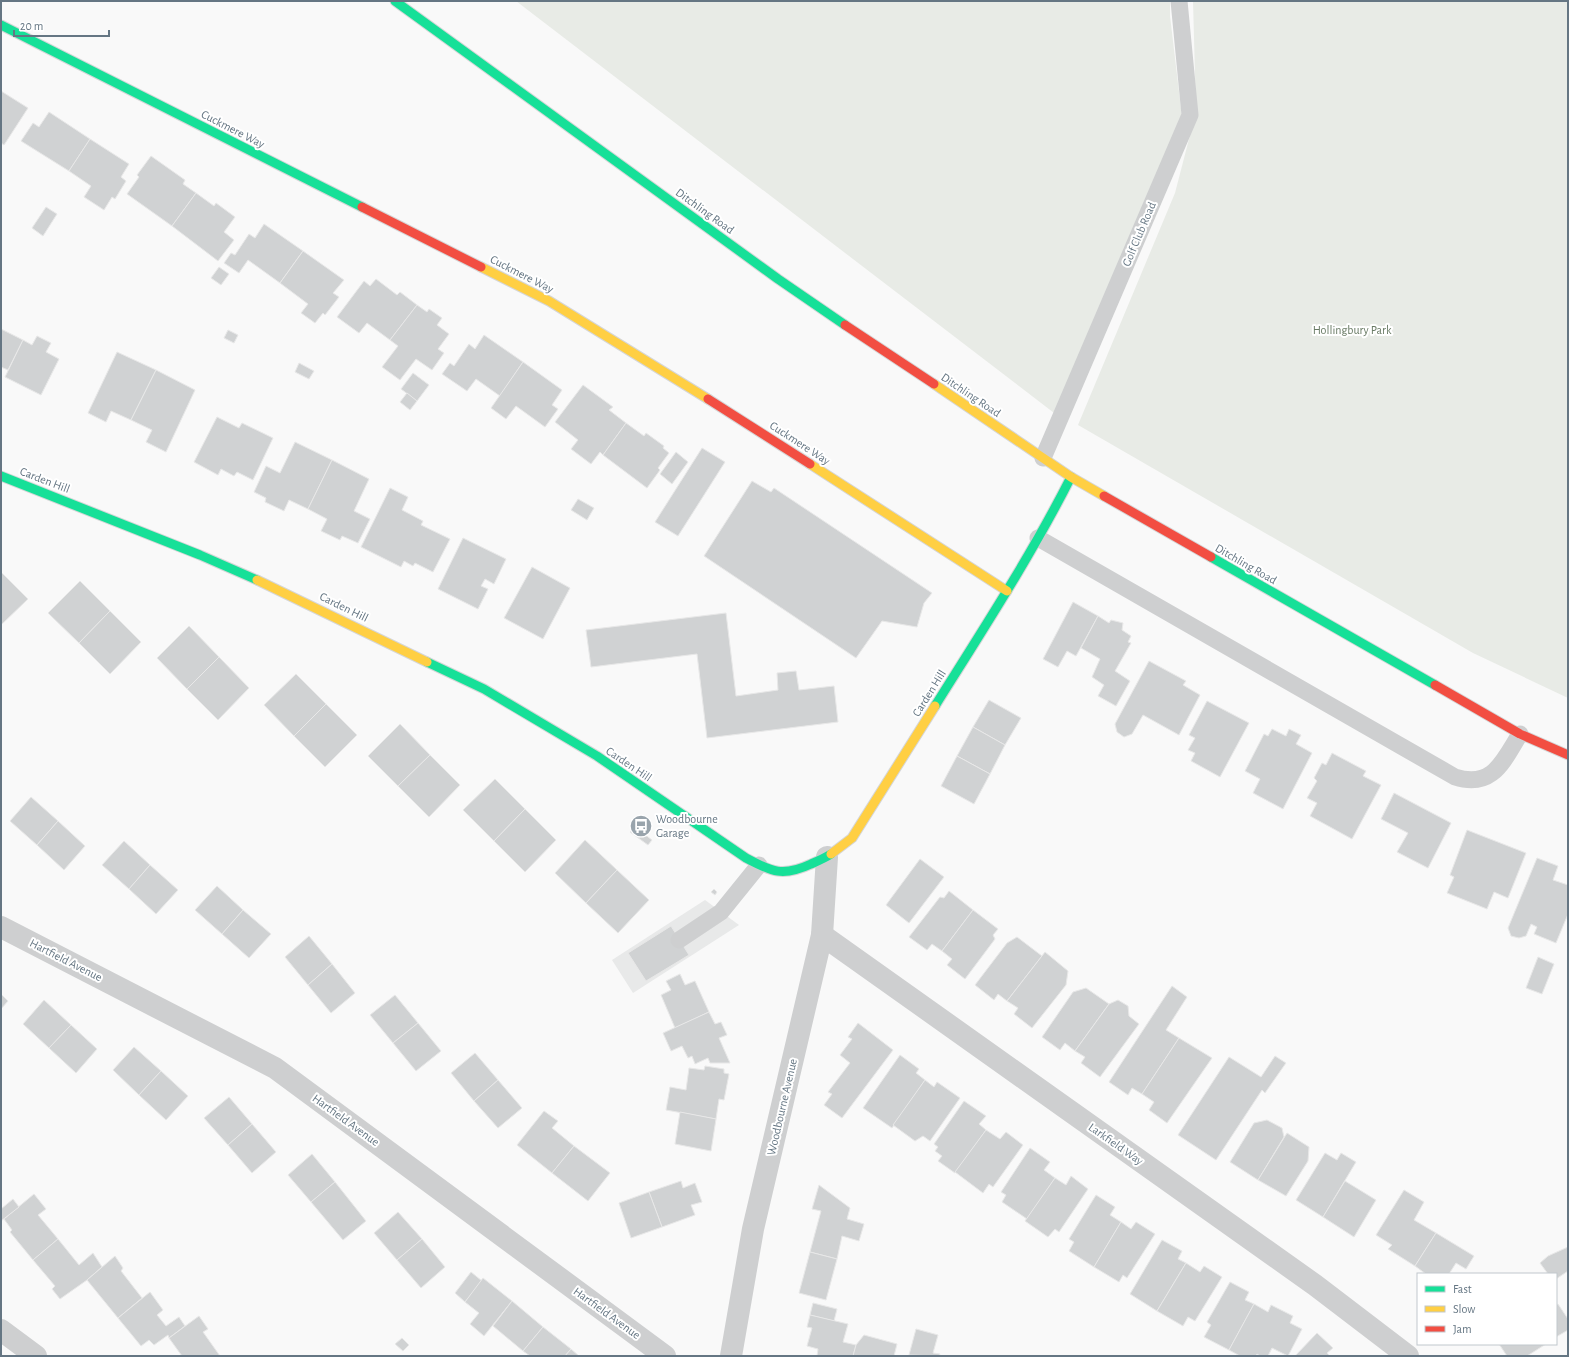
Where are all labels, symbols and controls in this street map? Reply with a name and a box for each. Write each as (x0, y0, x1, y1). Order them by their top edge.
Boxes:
scale bar (14, 12, 109, 38)
text: 20 m (20, 20, 43, 32)
street label: Cuckmere Way (199, 108, 267, 151)
street label: Ditchling Road (674, 186, 736, 236)
street label: Golf Club Road (1120, 200, 1158, 268)
street label: Cuckmere Way (488, 253, 556, 296)
park label: Hollingbury Park (1313, 324, 1392, 337)
street label: Ditchling Road (939, 371, 1003, 419)
street label: Cuckmere Way (767, 419, 832, 468)
street label: Carden Hill (18, 465, 72, 495)
street label: Ditchling Road (1213, 542, 1279, 586)
street label: Carden Hill (318, 590, 370, 624)
street label: Carden Hill (910, 668, 948, 718)
street label: Carden Hill (604, 744, 654, 784)
bus stop icon: Woodbourne Garage (628, 813, 654, 839)
place label: Woodbourne Garage (656, 813, 718, 839)
street label: Hartfield Avenue (28, 937, 104, 983)
street label: Woodbourne Avenue (765, 1058, 799, 1156)
street label: Hartfield Avenue (310, 1092, 382, 1148)
street label: Larkfield Way (1086, 1121, 1146, 1168)
legend (1417, 1273, 1557, 1345)
text: Fast (1453, 1283, 1472, 1295)
street label: Hartfield Avenue (571, 1285, 643, 1341)
text: Slow (1453, 1303, 1475, 1315)
text: Jam (1453, 1323, 1472, 1335)

